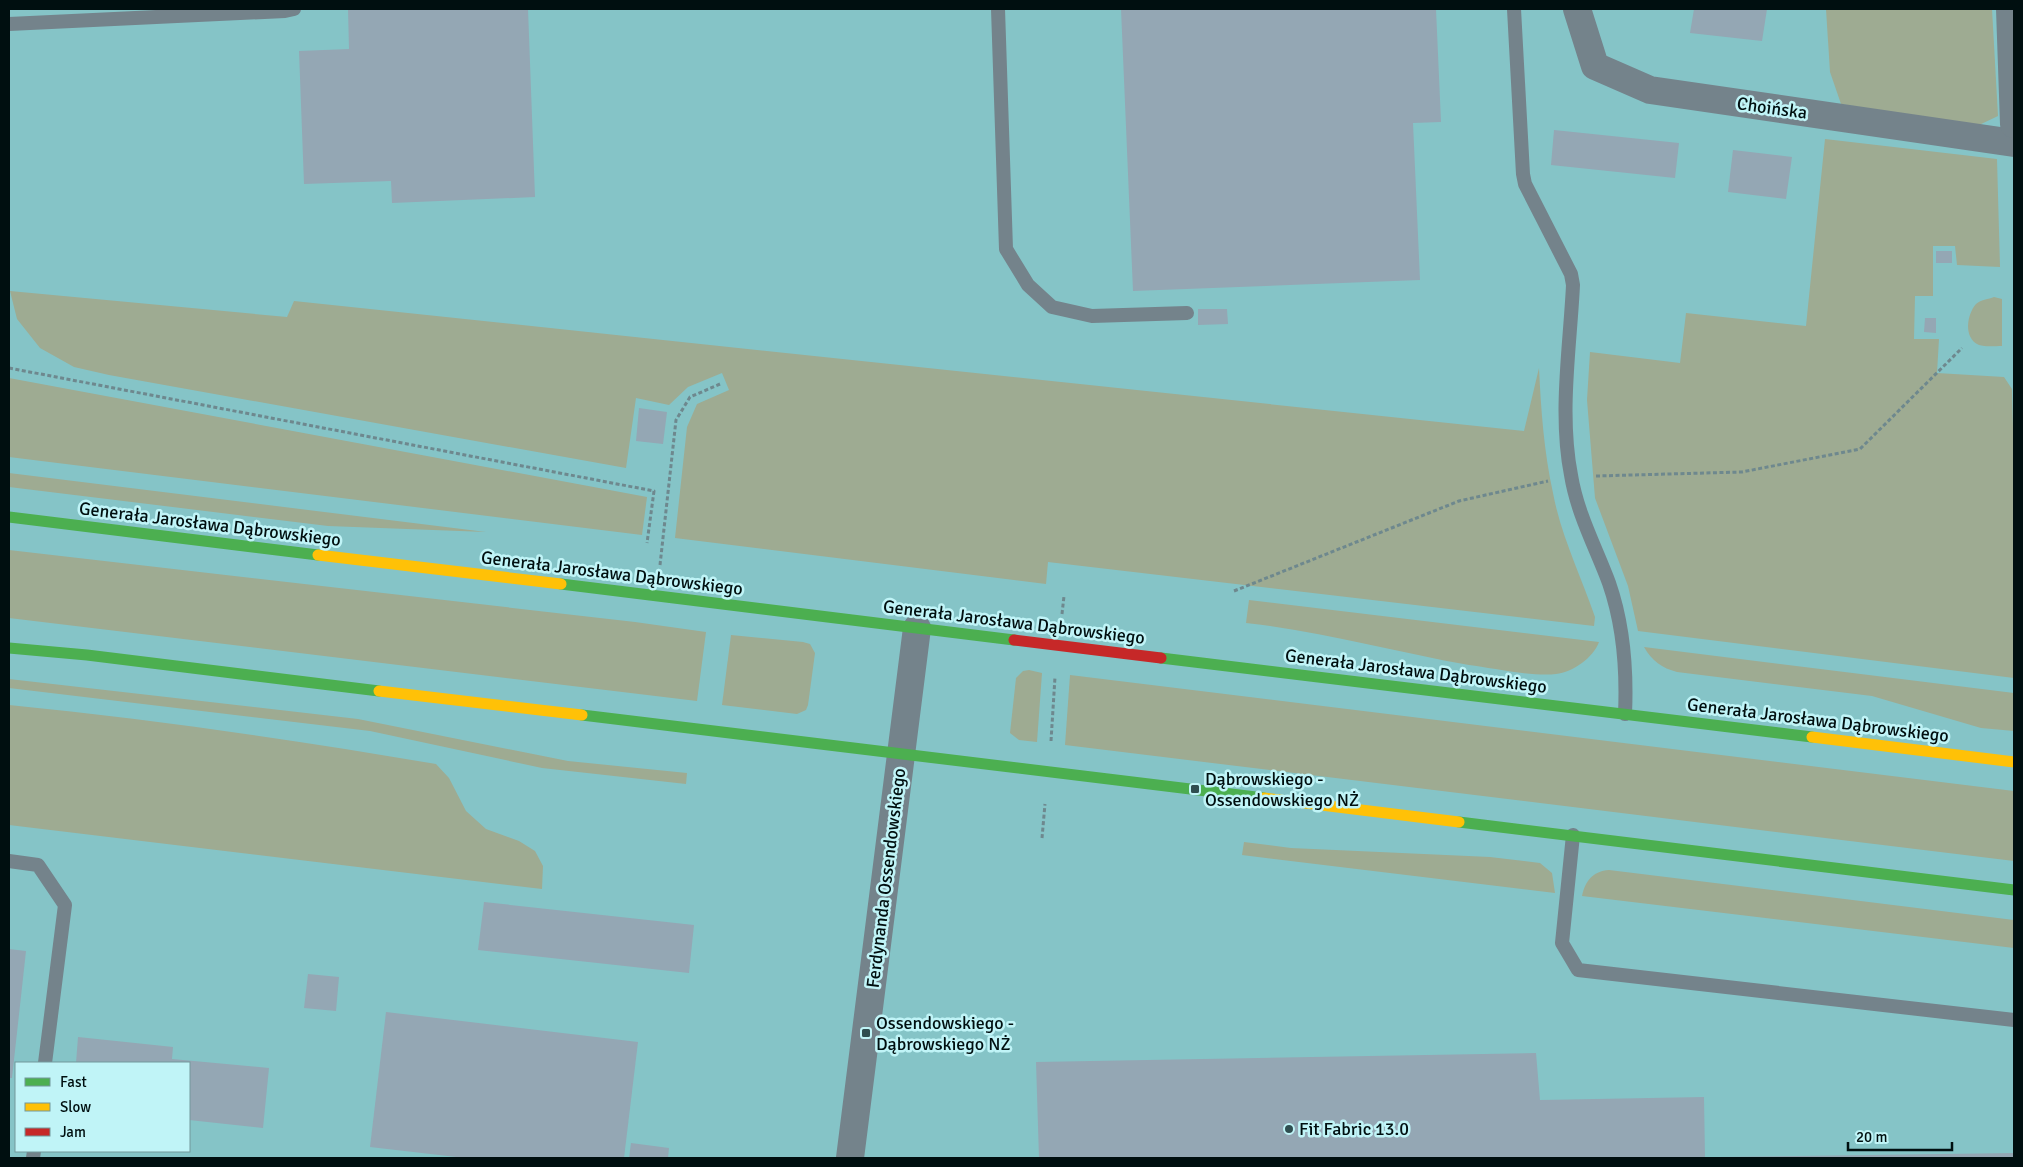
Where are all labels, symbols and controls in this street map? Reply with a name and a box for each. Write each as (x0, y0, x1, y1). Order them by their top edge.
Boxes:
street label: Choińska (1735, 92, 1809, 124)
street label: Generała Jarosława Dąbrowskiego (78, 497, 342, 551)
street label: Generała Jarosława Dąbrowskiego (480, 546, 744, 600)
street label: Generała Jarosława Dąbrowskiego (882, 595, 1146, 649)
street label: Generała Jarosława Dąbrowskiego (1284, 644, 1548, 698)
street label: Generała Jarosława Dąbrowskiego (1686, 693, 1950, 747)
street label: Ferdynanda Ossendowskiego (862, 767, 910, 989)
place label: Dąbrowskiego - Ossendowskiego NŻ (1205, 768, 1359, 811)
marker: Dąbrowskiego - Ossendowskiego NŻ (1189, 783, 1201, 795)
place label: Ossendowskiego - Dąbrowskiego NŻ (876, 1012, 1014, 1055)
marker: Ossendowskiego - Dąbrowskiego NŻ (860, 1027, 872, 1039)
legend (15, 1062, 190, 1152)
text: Fast (60, 1073, 87, 1091)
text: Slow (60, 1098, 91, 1116)
place label: Fit Fabric 13.0 (1299, 1118, 1409, 1140)
scale bar (1848, 1120, 1952, 1152)
text: Jam (60, 1123, 86, 1141)
marker: Fit Fabric 13.0 (1283, 1123, 1295, 1135)
text: 20 m (1856, 1128, 1887, 1146)

